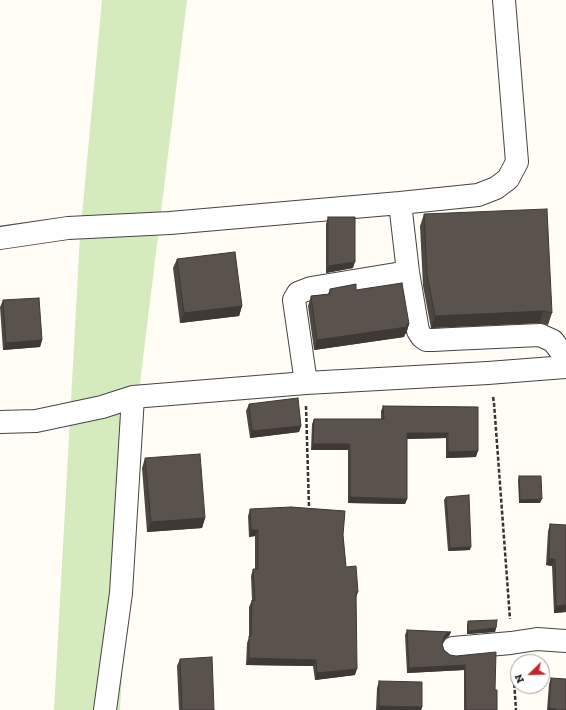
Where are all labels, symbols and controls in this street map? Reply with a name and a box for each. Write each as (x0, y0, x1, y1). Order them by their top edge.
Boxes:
north arrow (510, 654, 550, 694)
text: N (512, 672, 527, 685)

